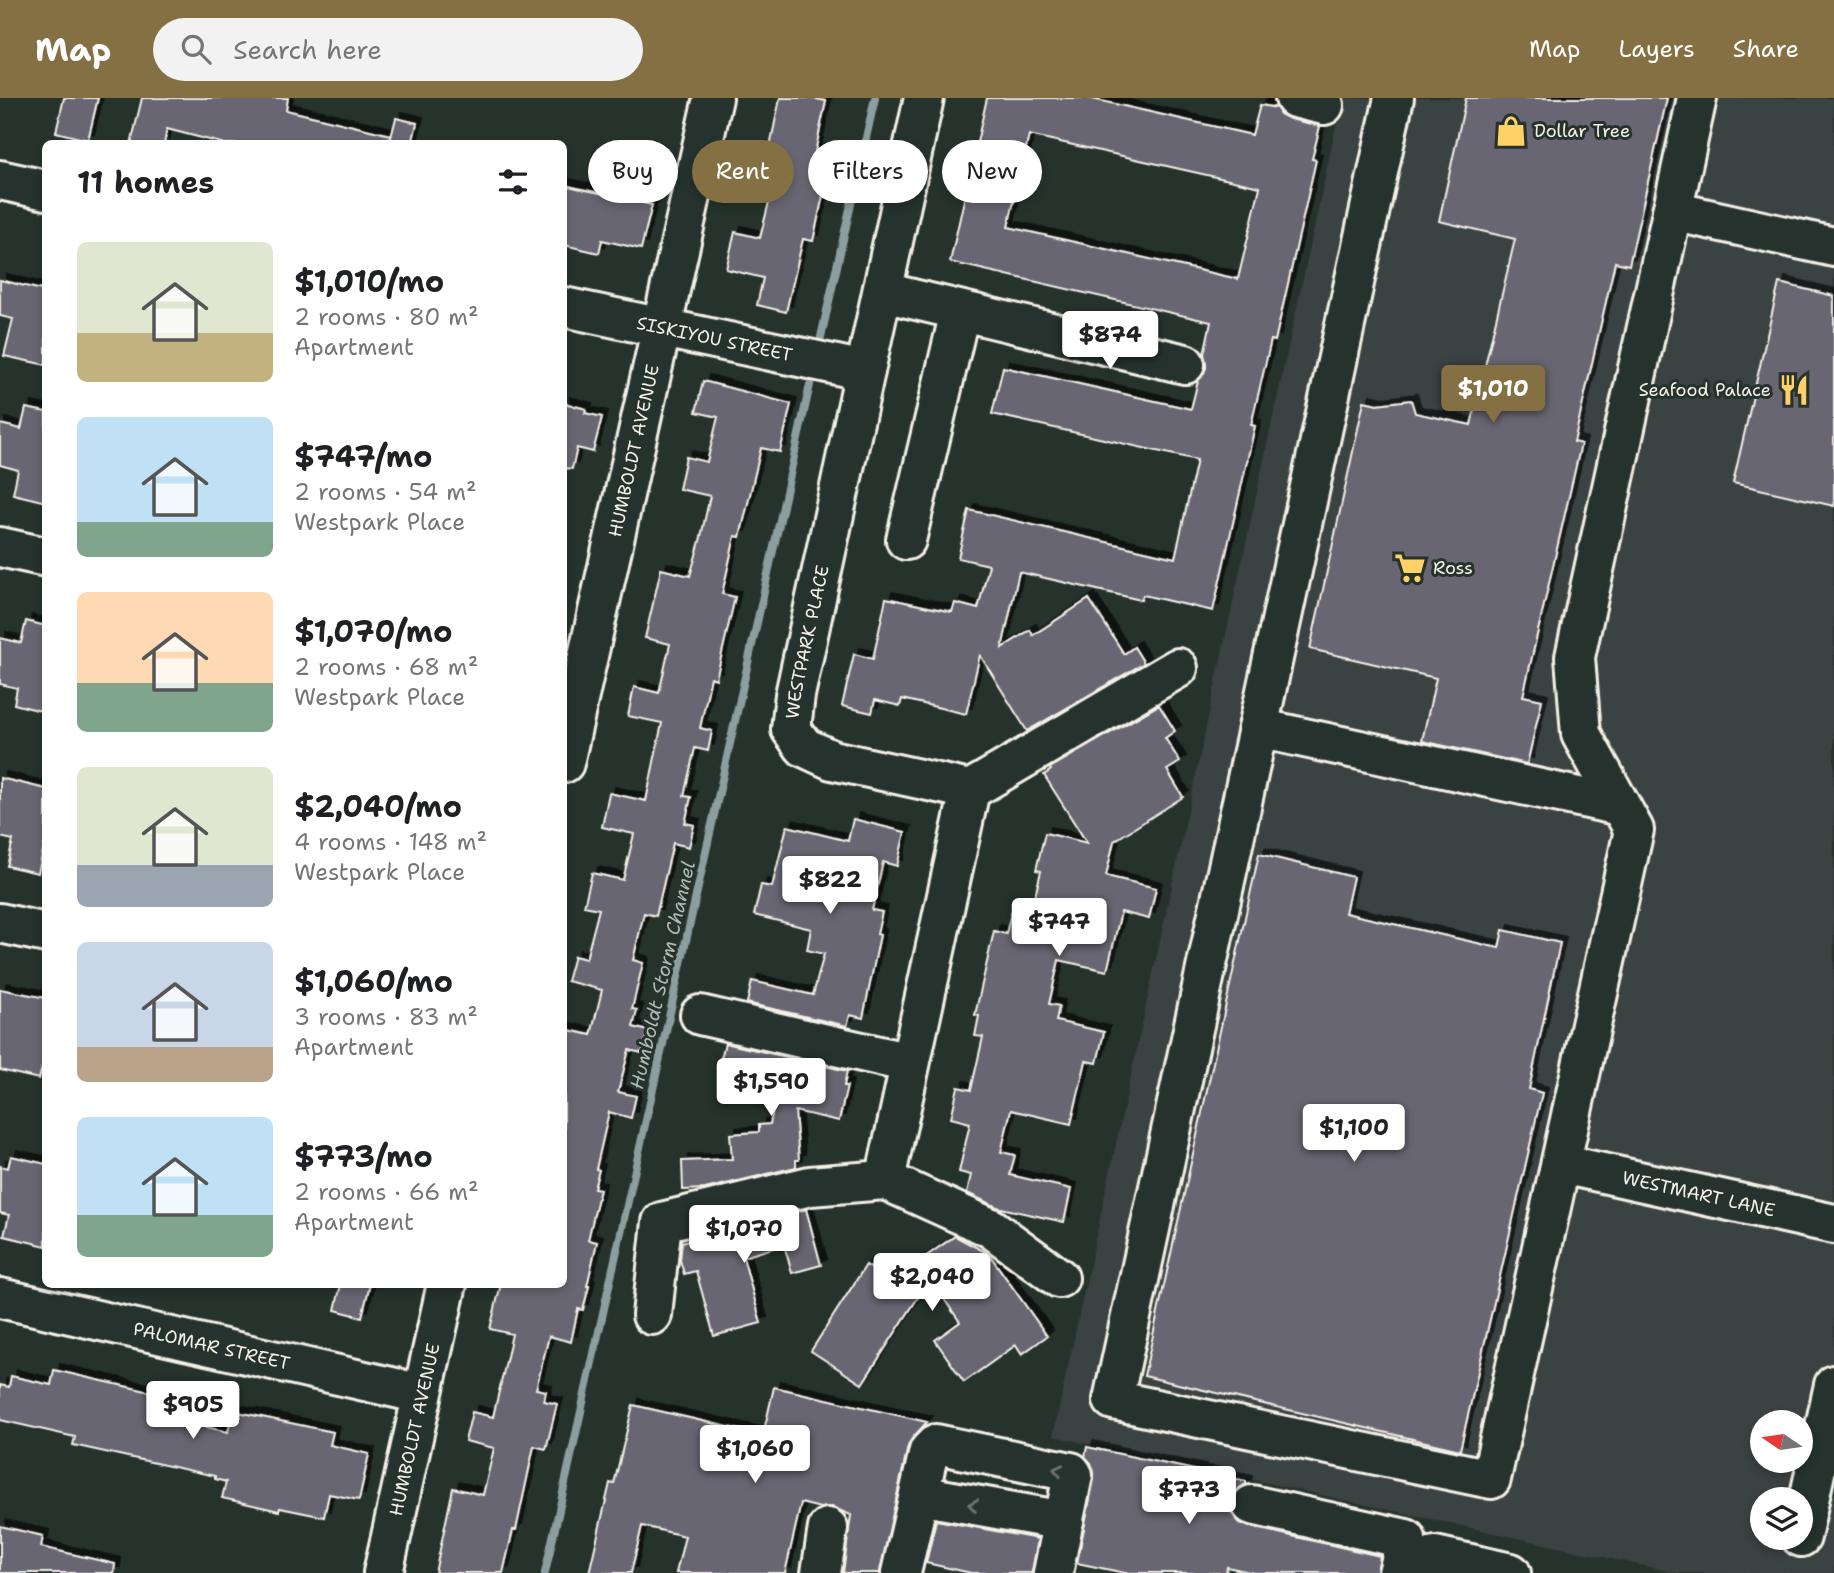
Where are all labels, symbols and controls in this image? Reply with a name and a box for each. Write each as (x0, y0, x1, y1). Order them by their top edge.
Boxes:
search box (153, 18, 643, 81)
text: Map (35, 27, 111, 72)
icon: search (177, 30, 215, 68)
text: Search here (233, 32, 382, 67)
text: Map (1529, 33, 1580, 65)
text: Layers (1618, 33, 1695, 65)
text: Share (1733, 33, 1799, 65)
shop icon: Dollar Tree (1494, 114, 1528, 148)
place label: Dollar Tree (1534, 119, 1630, 143)
chip: Buy (588, 140, 678, 203)
chip: Rent (692, 140, 794, 203)
chip: Filters (808, 140, 928, 203)
chip: New (942, 140, 1042, 203)
text: 11 homes (77, 162, 214, 203)
icon: filters (494, 163, 532, 201)
text: $1,010/mo (294, 261, 444, 302)
icon: home (133, 270, 217, 354)
text: 2 rooms · 80 m² (294, 302, 479, 332)
street label: SISKIYOU STREET (635, 311, 795, 367)
pin: $874 (1069, 312, 1151, 371)
text: $874 (1078, 319, 1142, 349)
text: Apartment (294, 332, 414, 362)
street label: HUMBOLDT AVENUE (603, 362, 665, 539)
pin: $1,010 (1436, 366, 1550, 425)
text: $1,010 (1457, 373, 1529, 403)
restaurant icon: Seafood Palace (1777, 373, 1811, 407)
place label: Seafood Palace (1639, 378, 1771, 402)
text: $747/mo (294, 436, 433, 477)
icon: home (133, 445, 217, 529)
text: 2 rooms · 54 m² (294, 477, 477, 507)
text: Westpark Place (294, 507, 465, 537)
supermarket icon: Ross (1393, 551, 1427, 585)
place label: Ross (1433, 556, 1473, 580)
street label: WESTPARK PLACE (780, 563, 835, 720)
text: $1,070/mo (294, 611, 452, 652)
icon: home (133, 620, 217, 704)
text: 2 rooms · 68 m² (294, 652, 478, 682)
text: Westpark Place (294, 682, 465, 712)
text: $2,040/mo (294, 786, 462, 827)
icon: home (133, 795, 217, 879)
text: 4 rooms · 148 m² (294, 827, 487, 857)
pin: $822 (789, 856, 871, 916)
text: Westpark Place (294, 857, 465, 887)
water label: Humboldt Storm Channel (624, 859, 701, 1092)
text: $822 (798, 864, 862, 894)
pin: $747 (1018, 898, 1100, 958)
text: $747 (1028, 906, 1090, 936)
text: $1,060/mo (294, 961, 453, 1002)
icon: home (133, 970, 217, 1054)
text: 3 rooms · 83 m² (294, 1002, 478, 1032)
text: Apartment (294, 1032, 414, 1062)
pin: $1,590 (714, 1058, 828, 1118)
text: $1,590 (733, 1066, 809, 1096)
pin: $1,100 (1297, 1104, 1411, 1164)
text: $1,100 (1319, 1112, 1389, 1142)
text: $773/mo (294, 1136, 433, 1177)
icon: home (133, 1145, 217, 1229)
street label: WESTMART LANE (1620, 1166, 1777, 1223)
text: 2 rooms · 66 m² (294, 1177, 479, 1207)
pin: $1,070 (687, 1206, 801, 1265)
text: Apartment (294, 1207, 414, 1237)
text: $1,070 (705, 1213, 783, 1243)
pin: $2,040 (875, 1254, 989, 1313)
text: $2,040 (889, 1261, 975, 1291)
street label: PALOMAR STREET (131, 1317, 292, 1376)
street label: HUMBOLDT AVENUE (384, 1341, 446, 1518)
pin: $905 (152, 1382, 234, 1441)
text: $905 (162, 1389, 224, 1419)
north arrow (1750, 1410, 1813, 1474)
map controls (1750, 1410, 1813, 1550)
pin: $1,060 (698, 1426, 812, 1485)
text: $1,060 (716, 1433, 794, 1463)
one-way arrow (1052, 1463, 1064, 1478)
pin: $773 (1148, 1466, 1230, 1526)
text: $773 (1158, 1474, 1220, 1504)
button: layers (1750, 1487, 1813, 1550)
one-way arrow (967, 1498, 979, 1513)

